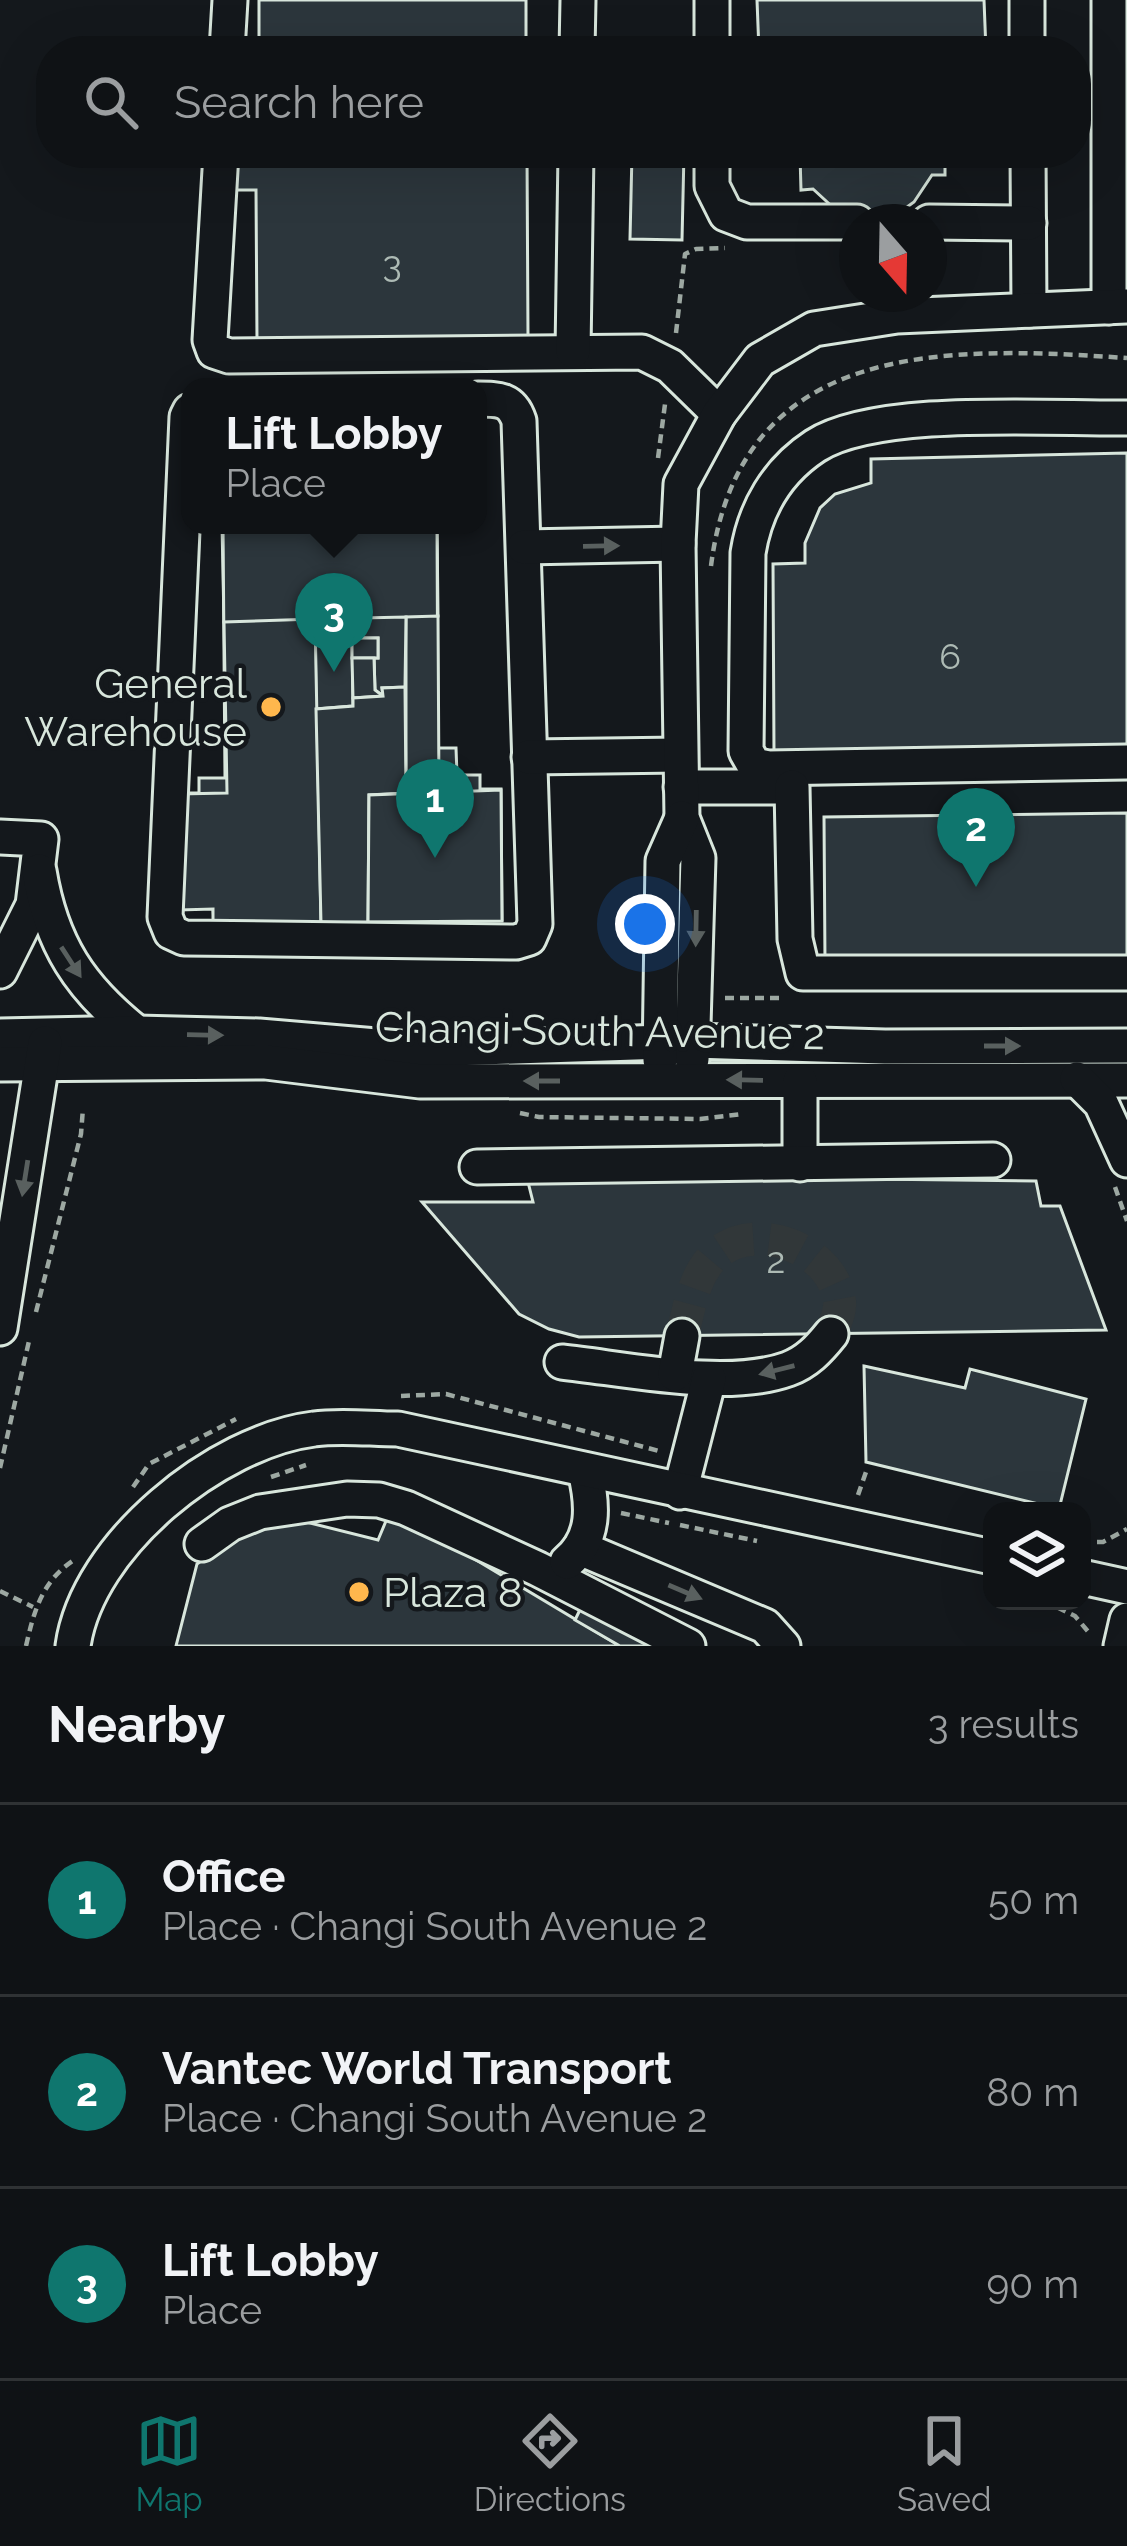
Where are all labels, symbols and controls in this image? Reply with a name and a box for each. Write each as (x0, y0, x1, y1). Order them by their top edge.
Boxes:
search box (36, 36, 1091, 168)
icon: search (78, 69, 144, 135)
text: Search here (174, 76, 424, 129)
north arrow (839, 204, 947, 312)
house number: 3 (382, 243, 402, 285)
popup (181, 378, 487, 534)
text: Lift Lobby (226, 407, 442, 460)
text: Place (226, 460, 326, 506)
one-way arrow (583, 536, 621, 555)
pin: 3 (295, 573, 373, 672)
house number: 6 (939, 635, 961, 677)
place label: General Warehouse (24, 659, 248, 756)
marker: General Warehouse (258, 694, 284, 720)
pin: 1 (396, 759, 474, 858)
pin: 2 (937, 788, 1015, 887)
your location (615, 894, 675, 954)
one-way arrow (687, 910, 706, 948)
one-way arrow (59, 946, 81, 979)
street label: Changi South Avenue 2 (375, 1003, 825, 1059)
one-way arrow (187, 1025, 225, 1044)
one-way arrow (984, 1036, 1022, 1056)
one-way arrow (725, 1070, 763, 1089)
one-way arrow (522, 1071, 560, 1090)
one-way arrow (16, 1159, 34, 1197)
house number: 2 (767, 1239, 785, 1281)
one-way arrow (758, 1361, 795, 1380)
map controls (983, 1502, 1091, 1610)
button: layers (983, 1502, 1091, 1610)
place label: Plaza 8 (383, 1568, 523, 1617)
marker: Plaza 8 (346, 1579, 372, 1605)
one-way arrow (668, 1583, 704, 1602)
text: Nearby (48, 1694, 225, 1754)
text: 3 results (928, 1701, 1079, 1747)
text: Office (162, 1850, 286, 1903)
text: 1 (77, 1877, 97, 1923)
text: 50 m (988, 1877, 1079, 1923)
text: Place · Changi South Avenue 2 (162, 1903, 707, 1949)
text: Vantec World Transport (162, 2042, 672, 2095)
text: 2 (76, 2069, 98, 2115)
text: 80 m (986, 2069, 1079, 2115)
text: Place · Changi South Avenue 2 (162, 2095, 707, 2141)
text: Lift Lobby (162, 2234, 379, 2287)
text: 3 (76, 2261, 98, 2307)
text: 90 m (986, 2261, 1079, 2307)
text: Place (162, 2287, 262, 2333)
tab: Map (136, 2408, 203, 2519)
tab: Directions (474, 2408, 626, 2519)
tab: Saved (897, 2408, 991, 2519)

